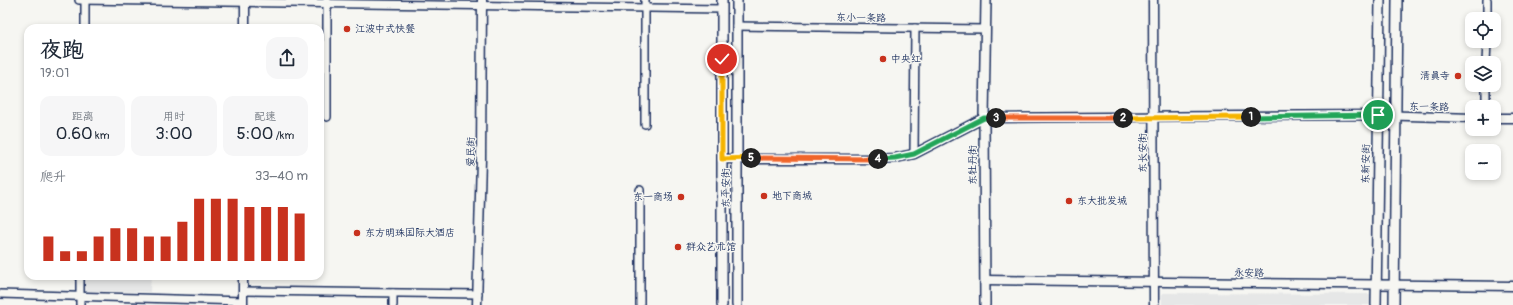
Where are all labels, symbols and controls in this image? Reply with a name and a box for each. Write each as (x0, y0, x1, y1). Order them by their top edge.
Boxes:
street label: 东小一条路 (836, 12, 886, 24)
map controls (1465, 12, 1501, 180)
button: locate (1465, 12, 1501, 48)
place label: 江波中式快餐 (355, 23, 415, 35)
marker: 江波中式快餐 (342, 24, 352, 34)
text: 夜跑 (40, 36, 84, 64)
button: share (266, 37, 308, 79)
pin (705, 42, 739, 76)
icon: check (711, 48, 733, 70)
place label: 中央红 (891, 53, 921, 65)
marker: 中央红 (878, 54, 888, 64)
button: layers (1465, 56, 1501, 92)
text: 19:01 (40, 65, 69, 81)
place label: 清真寺 (1420, 70, 1450, 82)
marker: 清真寺 (1453, 71, 1463, 81)
pin (1361, 98, 1395, 132)
button: + (1465, 100, 1501, 136)
street label: 东一条路 (1409, 101, 1449, 113)
icon: arrive (1367, 104, 1389, 126)
pin: 1 (1241, 107, 1261, 127)
pin: 3 (986, 108, 1006, 128)
pin: 2 (1113, 108, 1133, 128)
text: 距离 (72, 110, 94, 123)
text: 用时 (163, 110, 185, 123)
text: 配速 (254, 110, 276, 123)
text: 1 (1249, 110, 1253, 123)
text: 3 (993, 111, 999, 124)
text: 2 (1120, 111, 1126, 124)
text: 0.60 (56, 123, 93, 144)
text: 3:00 (155, 123, 193, 144)
text: 5:00 (236, 123, 273, 144)
text: km (93, 129, 109, 142)
text: /km (273, 129, 294, 142)
street label: 东长安街 (1137, 133, 1149, 173)
street label: 爱民街 (465, 137, 477, 167)
street label: 东新安街 (1360, 144, 1372, 184)
button: − (1465, 144, 1501, 180)
street label: 东牡丹街 (967, 145, 979, 185)
pin: 5 (741, 148, 761, 168)
pin: 4 (868, 149, 888, 169)
text: 5 (748, 151, 754, 164)
text: 4 (875, 152, 881, 165)
text: 33–40 m (255, 168, 308, 184)
street label: 东平安街 (720, 168, 732, 208)
text: 爬升 (40, 169, 66, 185)
place label: 地下商城 (772, 190, 812, 202)
place label: 东一商场 (633, 191, 673, 203)
marker: 地下商城 (759, 191, 769, 201)
marker: 东一商场 (676, 192, 686, 202)
place label: 东大批发城 (1077, 195, 1127, 207)
marker: 东大批发城 (1064, 196, 1074, 206)
place label: 东方明珠国际大酒店 (365, 227, 455, 239)
marker: 东方明珠国际大酒店 (352, 228, 362, 238)
place label: 群众艺术馆 (686, 241, 736, 253)
marker: 群众艺术馆 (673, 242, 683, 252)
street label: 永安路 (1234, 267, 1264, 279)

